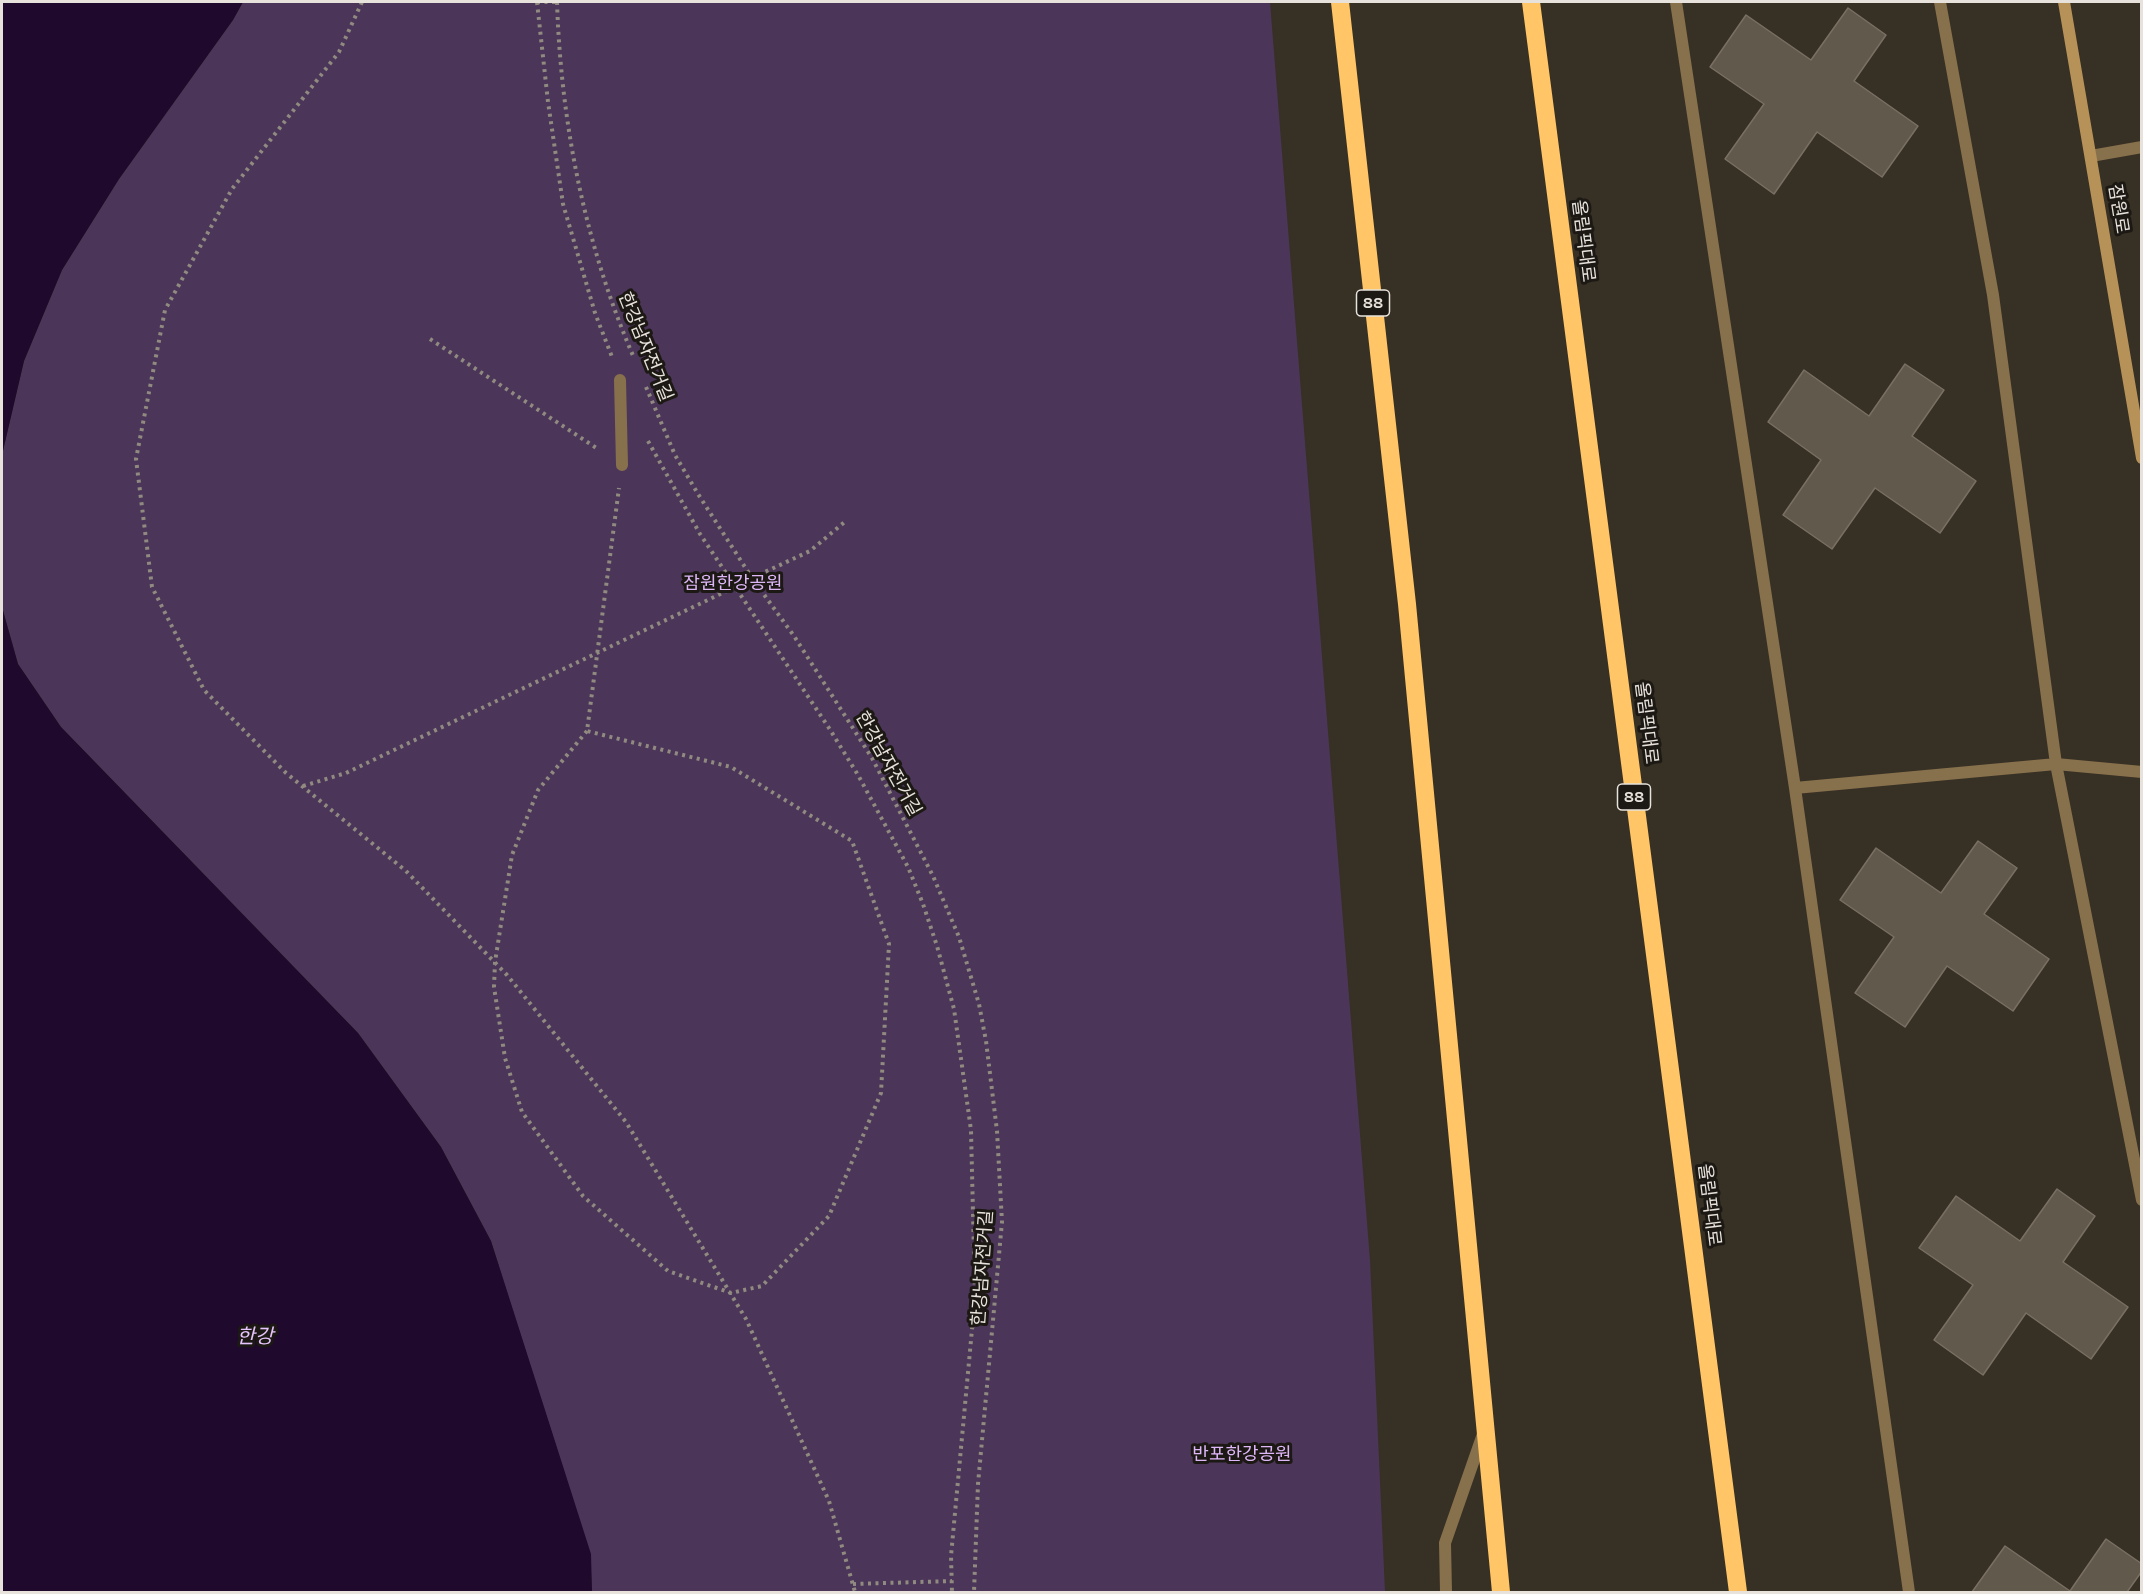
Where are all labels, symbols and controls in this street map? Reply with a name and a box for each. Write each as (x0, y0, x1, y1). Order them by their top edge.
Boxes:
street label: 잠원로 (2103, 183, 2133, 235)
street label: 올림픽대로 (1567, 199, 1599, 283)
street label: 한강남자전거길 (613, 289, 677, 405)
road number: 88 (1356, 290, 1390, 316)
park label: 잠원한강공원 (683, 573, 783, 595)
street label: 올림픽대로 (1630, 681, 1662, 765)
street label: 한강남자전거길 (850, 708, 926, 820)
road number: 88 (1618, 784, 1650, 810)
street label: 올림픽대로 (1693, 1163, 1725, 1247)
street label: 한강남자전거길 (968, 1209, 998, 1327)
water label: 한강 (237, 1325, 273, 1349)
park label: 반포한강공원 (1192, 1444, 1292, 1466)

